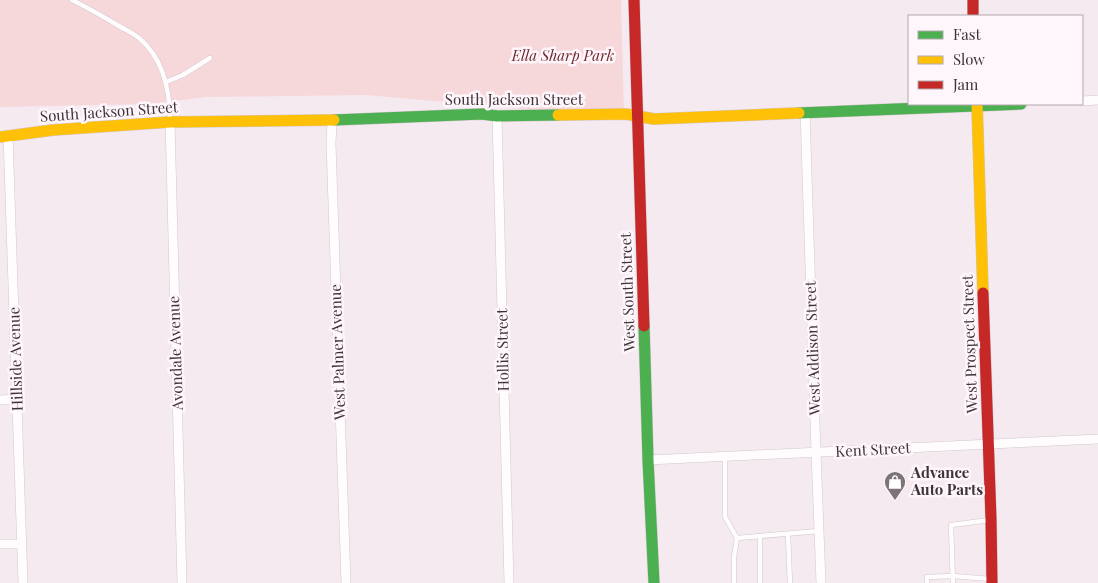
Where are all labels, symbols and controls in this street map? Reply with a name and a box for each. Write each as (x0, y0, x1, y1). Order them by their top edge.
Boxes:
legend (908, 15, 1083, 105)
text: Fast (953, 24, 982, 44)
park label: Ella Sharp Park (511, 45, 614, 65)
text: Slow (953, 49, 985, 69)
text: Jam (952, 74, 979, 94)
street label: South Jackson Street (445, 89, 584, 109)
street label: South Jackson Street (39, 96, 179, 126)
street label: West South Street (615, 232, 639, 353)
street label: West Prospect Street (957, 274, 981, 415)
street label: West Addison Street (800, 280, 824, 416)
street label: West Palmer Avenue (325, 284, 349, 421)
street label: Avondale Avenue (163, 295, 187, 412)
street label: Hillside Avenue (3, 306, 27, 412)
street label: Hollis Street (491, 308, 513, 392)
street label: Kent Street (835, 437, 912, 461)
place label: Advance Auto Parts (910, 462, 983, 499)
shop icon: Advance Auto Parts (883, 470, 907, 501)

